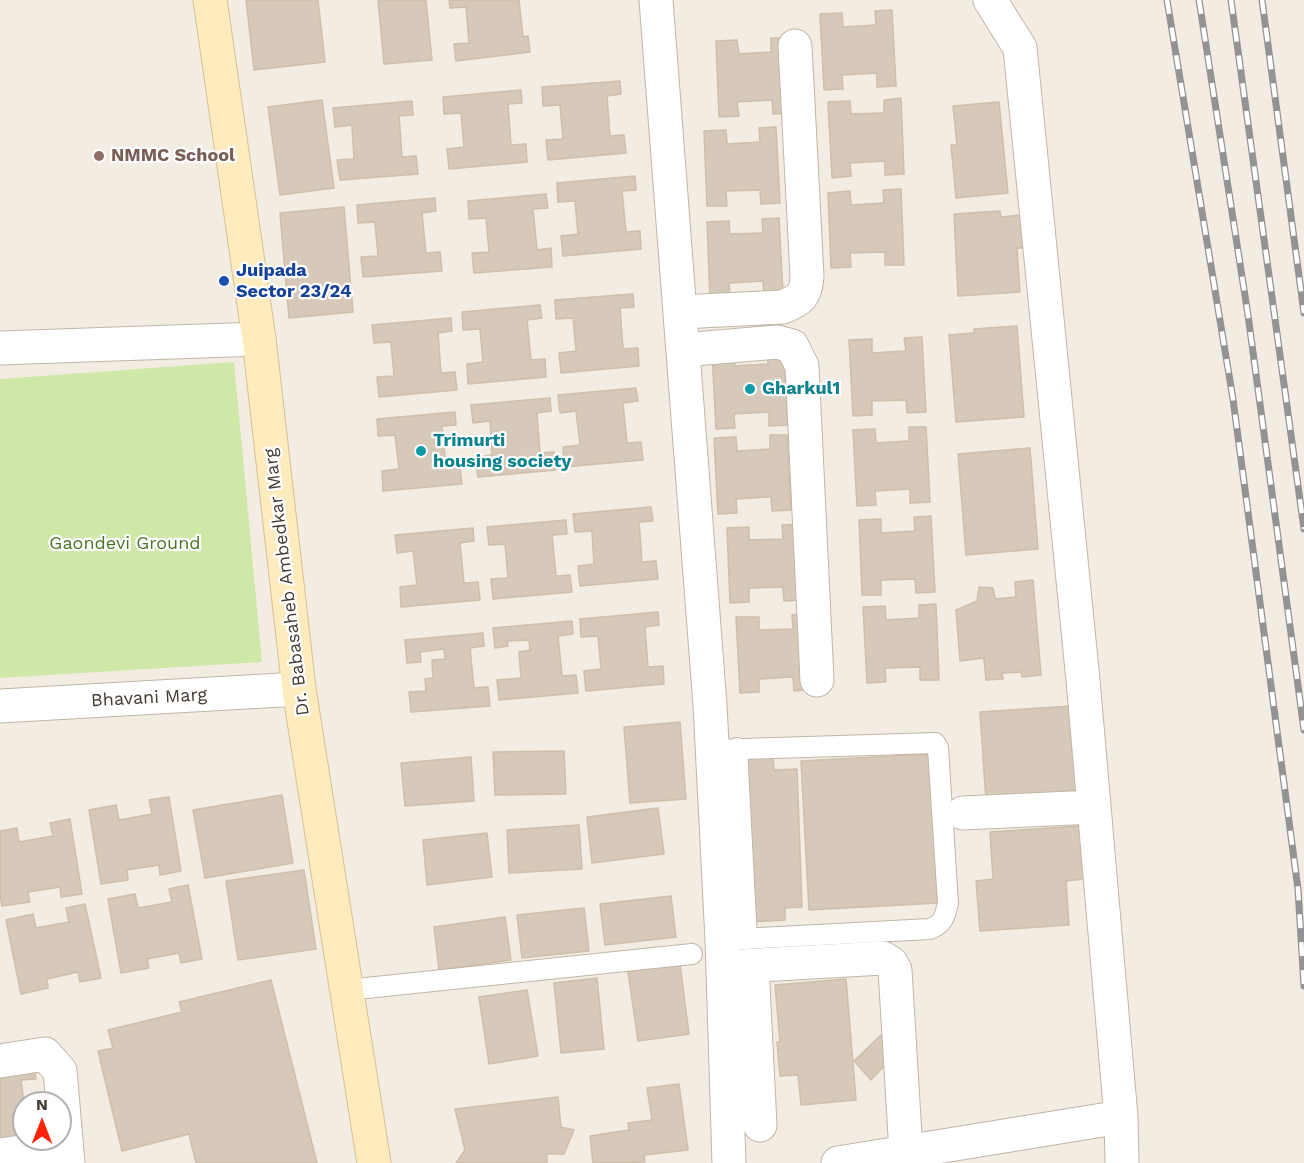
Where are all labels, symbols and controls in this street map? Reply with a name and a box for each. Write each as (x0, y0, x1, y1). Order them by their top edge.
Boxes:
place label: NMMC School (111, 145, 235, 167)
marker: NMMC School (92, 149, 106, 163)
place label: Juipada Sector 23/24 (236, 260, 352, 302)
marker: Juipada Sector 23/24 (217, 274, 231, 288)
place label: Gharkul1 (762, 378, 840, 400)
marker: Gharkul1 (743, 382, 757, 396)
place label: Trimurti housing society (433, 430, 571, 472)
marker: Trimurti housing society (414, 444, 428, 458)
street label: Dr. Babasaheb Ambedkar Marg (260, 447, 314, 717)
park label: Gaondevi Ground (49, 533, 201, 555)
street label: Bhavani Marg (90, 684, 208, 712)
north arrow (12, 1091, 72, 1151)
text: N (36, 1095, 48, 1114)

